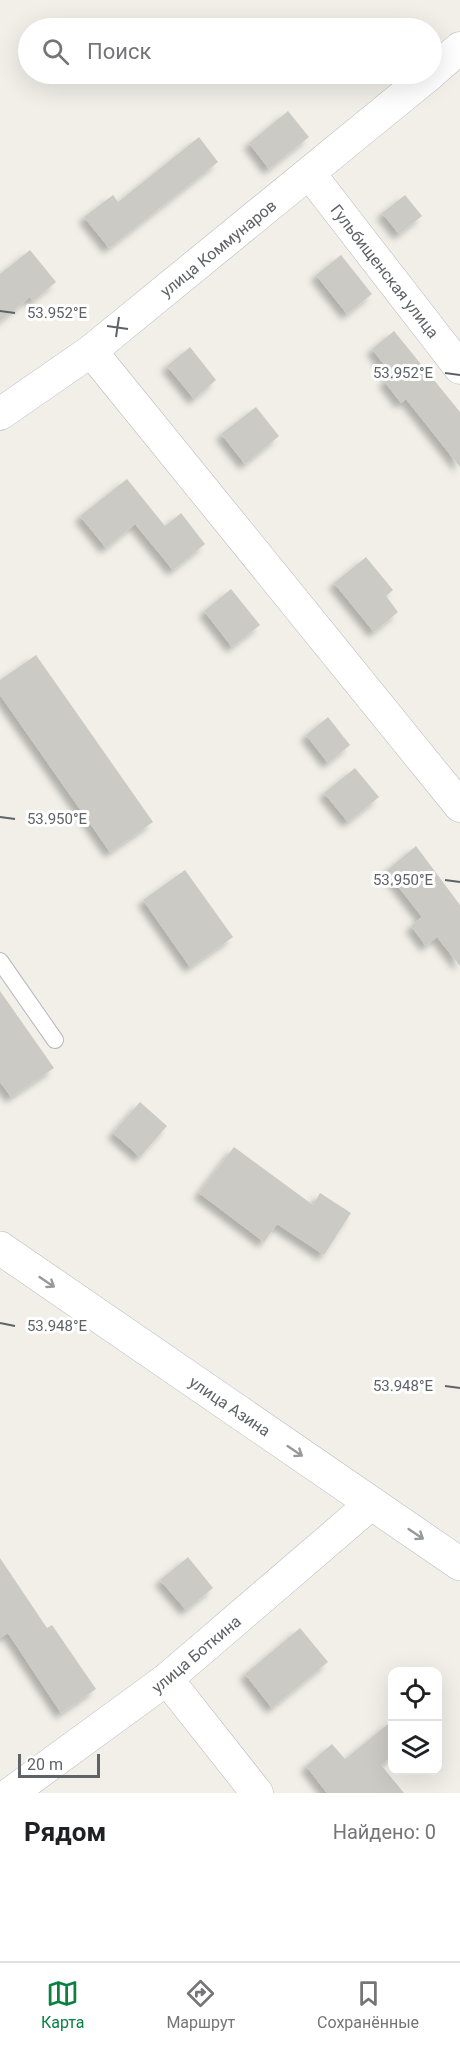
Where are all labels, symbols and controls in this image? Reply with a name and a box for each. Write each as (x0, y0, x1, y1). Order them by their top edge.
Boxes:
search box (18, 18, 442, 84)
icon: search (39, 35, 72, 68)
text: Поиск (87, 39, 151, 64)
street label: улица Коммунаров (157, 196, 280, 301)
street label: Гульбищенская улица (327, 201, 443, 342)
text: 53.952°E (27, 304, 88, 322)
text: 53.952°E (373, 364, 434, 382)
text: 53.950°E (27, 810, 88, 828)
text: 53.950°E (373, 871, 434, 889)
one-way arrow (39, 1276, 55, 1288)
text: 53.948°E (27, 1317, 88, 1335)
street label: улица Азина (186, 1372, 274, 1440)
text: 53.948°E (373, 1377, 434, 1395)
one-way arrow (287, 1445, 303, 1457)
one-way arrow (407, 1528, 424, 1540)
street label: улица Боткина (148, 1612, 245, 1697)
map controls (388, 1667, 442, 1775)
button: locate (388, 1667, 442, 1721)
button: layers (388, 1721, 442, 1775)
scale bar (18, 1751, 100, 1778)
text: 20 m (27, 1755, 63, 1774)
text: Рядом (24, 1817, 106, 1847)
text: Найдено: 0 (333, 1820, 436, 1844)
tab: Карта (41, 1977, 85, 2032)
tab: Маршрут (166, 1977, 235, 2032)
tab: Сохранённые (317, 1977, 419, 2032)

